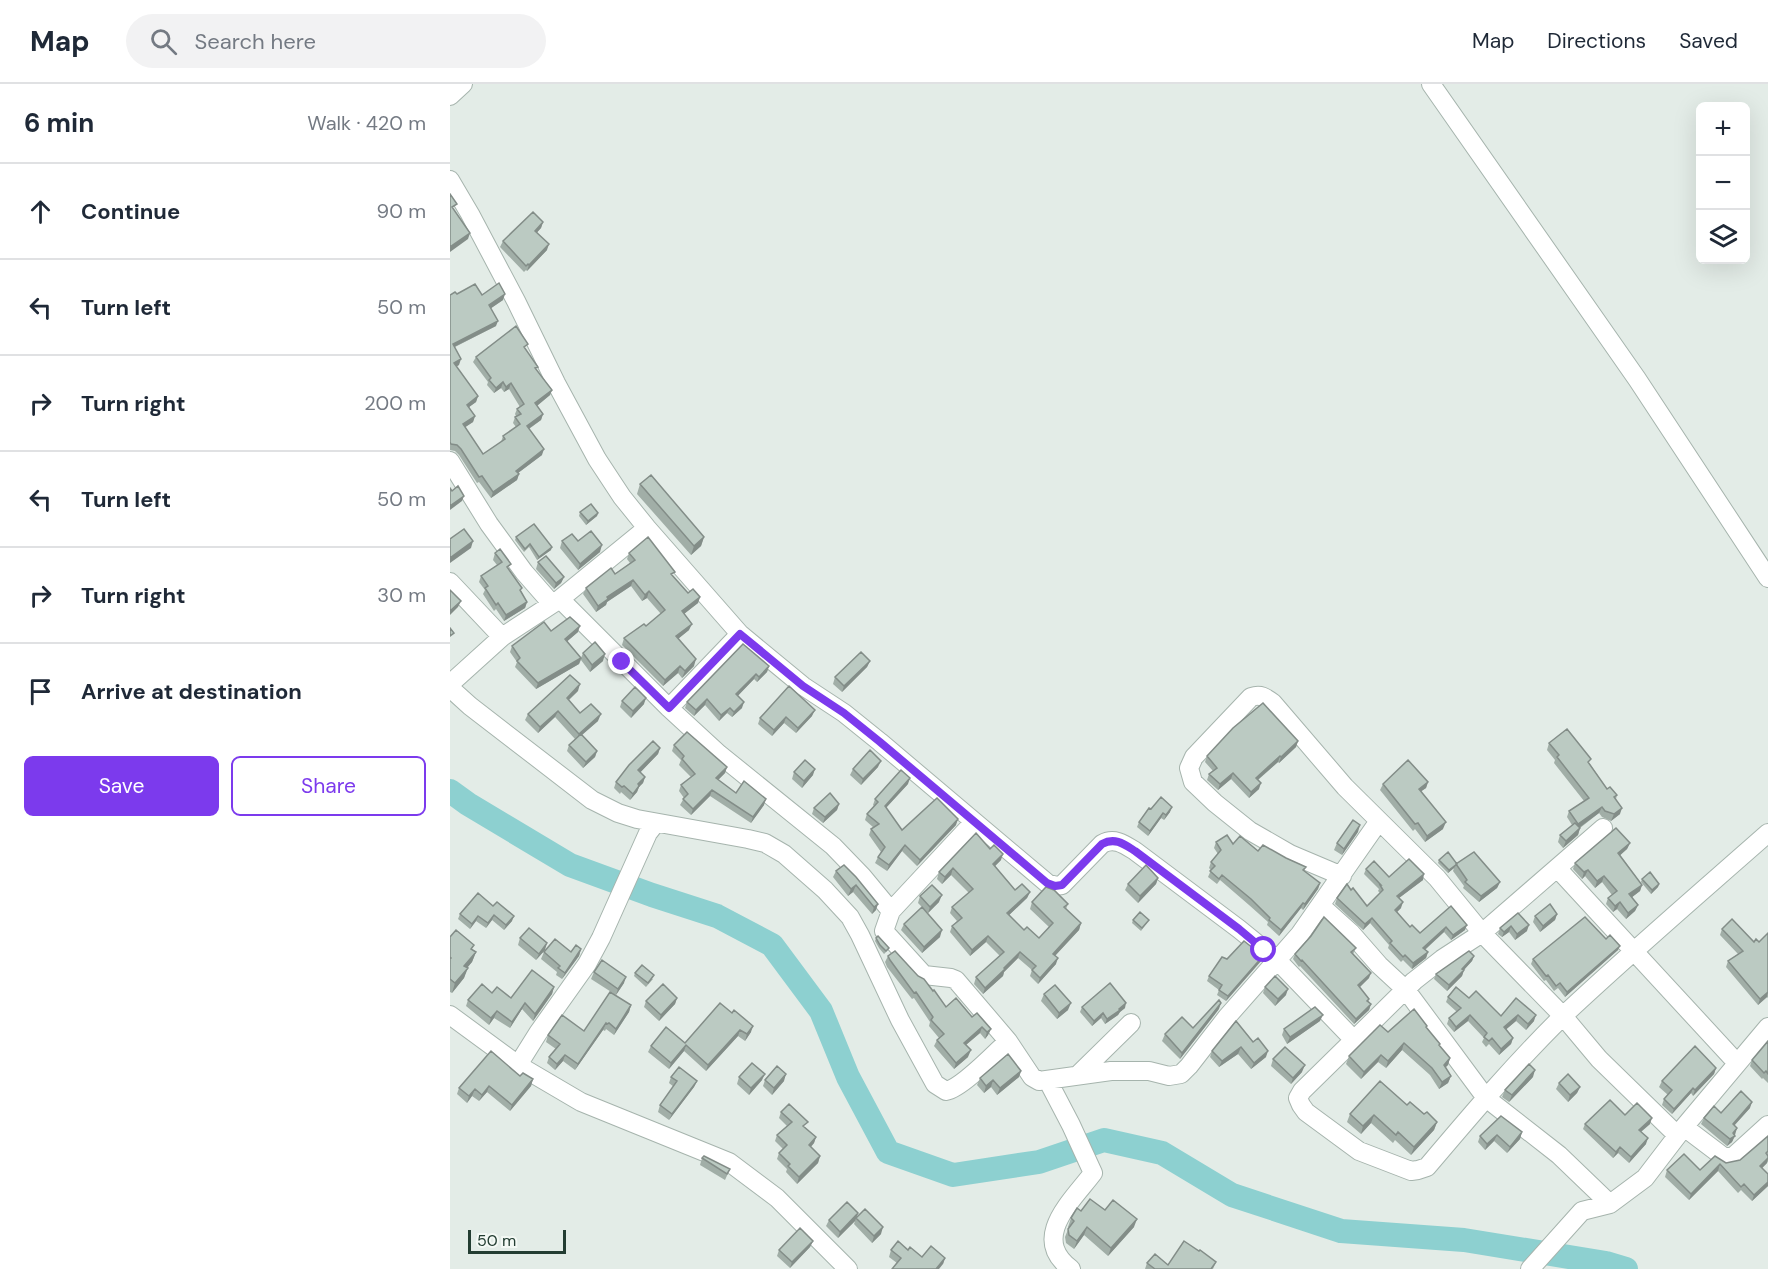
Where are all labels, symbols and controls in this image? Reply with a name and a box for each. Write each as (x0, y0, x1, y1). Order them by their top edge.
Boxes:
search box (126, 14, 546, 68)
text: Map (30, 23, 90, 60)
icon: search (147, 25, 180, 58)
text: Search here (195, 27, 316, 56)
text: Map (1472, 27, 1514, 55)
text: Directions (1547, 27, 1646, 55)
text: Saved (1679, 27, 1738, 55)
map controls (1696, 102, 1750, 264)
button: + (1696, 102, 1750, 156)
text: 6 min (24, 106, 94, 140)
text: Walk · 420 m (307, 110, 426, 136)
button: − (1696, 156, 1750, 210)
icon: ahead (24, 195, 57, 228)
text: Continue (81, 197, 180, 226)
text: 90 m (377, 198, 426, 224)
button: layers (1696, 210, 1750, 264)
icon: left (24, 291, 57, 324)
text: Turn left (81, 293, 171, 322)
text: 50 m (377, 294, 426, 320)
icon: right (24, 387, 57, 420)
text: Turn right (81, 389, 186, 418)
text: 200 m (364, 390, 426, 416)
icon: left (24, 483, 57, 516)
text: Turn left (81, 485, 171, 514)
text: 50 m (377, 486, 426, 512)
icon: right (24, 579, 57, 612)
text: Turn right (81, 581, 186, 610)
text: 30 m (377, 582, 426, 608)
route end (608, 648, 634, 674)
icon: arrive (24, 675, 57, 708)
text: Arrive at destination (81, 677, 302, 706)
button: Save (24, 756, 219, 816)
button: Share (231, 756, 426, 816)
route start (1250, 936, 1276, 962)
scale bar (468, 1227, 566, 1254)
text: 50 m (477, 1230, 516, 1251)

